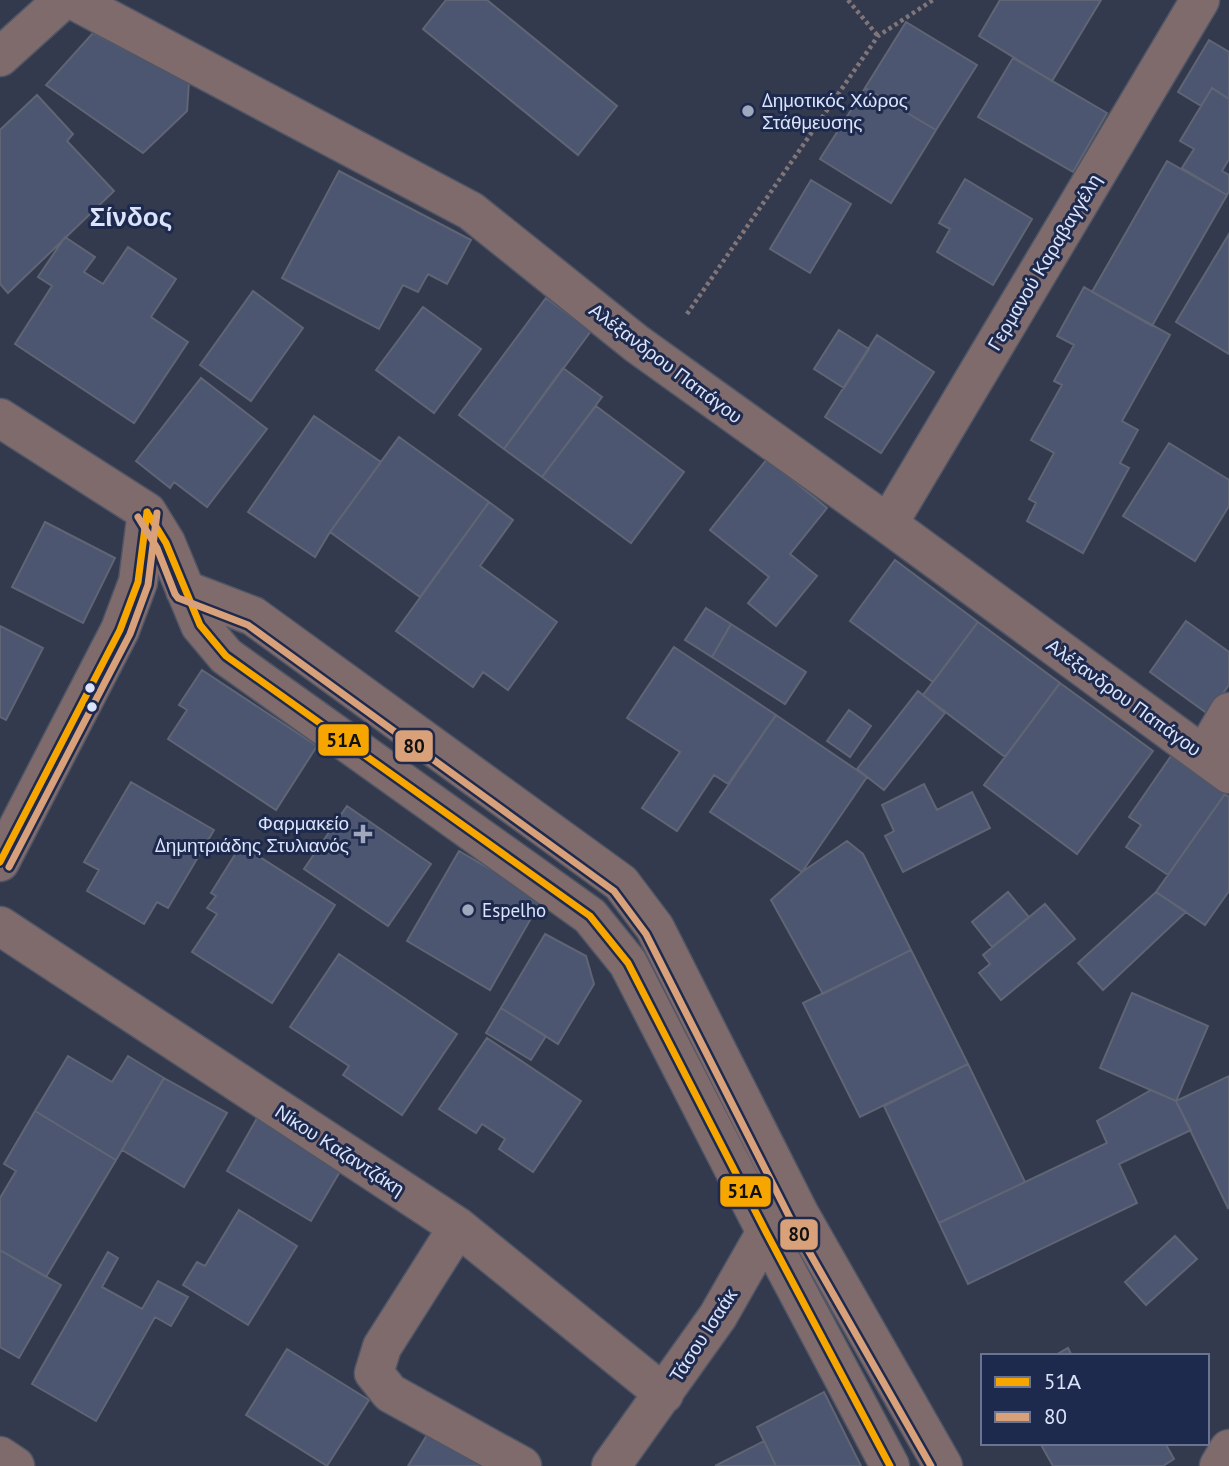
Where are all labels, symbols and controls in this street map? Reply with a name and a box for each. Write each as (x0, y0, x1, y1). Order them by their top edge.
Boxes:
place label: Δημοτικός Χώρος Στάθμευσης (762, 88, 908, 134)
marker: Δημοτικός Χώρος Στάθμευσης (740, 103, 756, 119)
street label: Γερμανού Καραβαγγέλη (982, 169, 1106, 355)
district label: Σίνδος (90, 200, 172, 233)
street label: Αλέξανδρου Παπάγου (585, 298, 747, 428)
street label: Αλέξανδρου Παπάγου (1042, 633, 1206, 761)
unlabelled marker (83, 681, 97, 695)
unlabelled marker (85, 700, 99, 714)
line badge: 51Α (317, 723, 370, 757)
text: 51Α (326, 728, 362, 752)
line badge: 80 (394, 729, 434, 763)
text: 80 (403, 734, 425, 758)
place label: Φαρμακείο Δημητριάδης Στυλιανός (155, 811, 349, 857)
marker: Φαρμακείο Δημητριάδης Στυλιανός (355, 826, 371, 842)
place label: Espelho (482, 898, 546, 922)
marker: Espelho (460, 902, 476, 918)
street label: Νίκου Καζαντζάκη (271, 1099, 409, 1201)
line badge: 51Α (719, 1175, 772, 1208)
text: 51Α (727, 1179, 763, 1203)
line badge: 80 (779, 1218, 819, 1251)
text: 80 (788, 1222, 810, 1246)
street label: Τάσου Ισαάκ (664, 1283, 742, 1386)
legend (981, 1354, 1208, 1445)
text: 51Α (1044, 1368, 1081, 1395)
text: 80 (1044, 1403, 1067, 1430)

